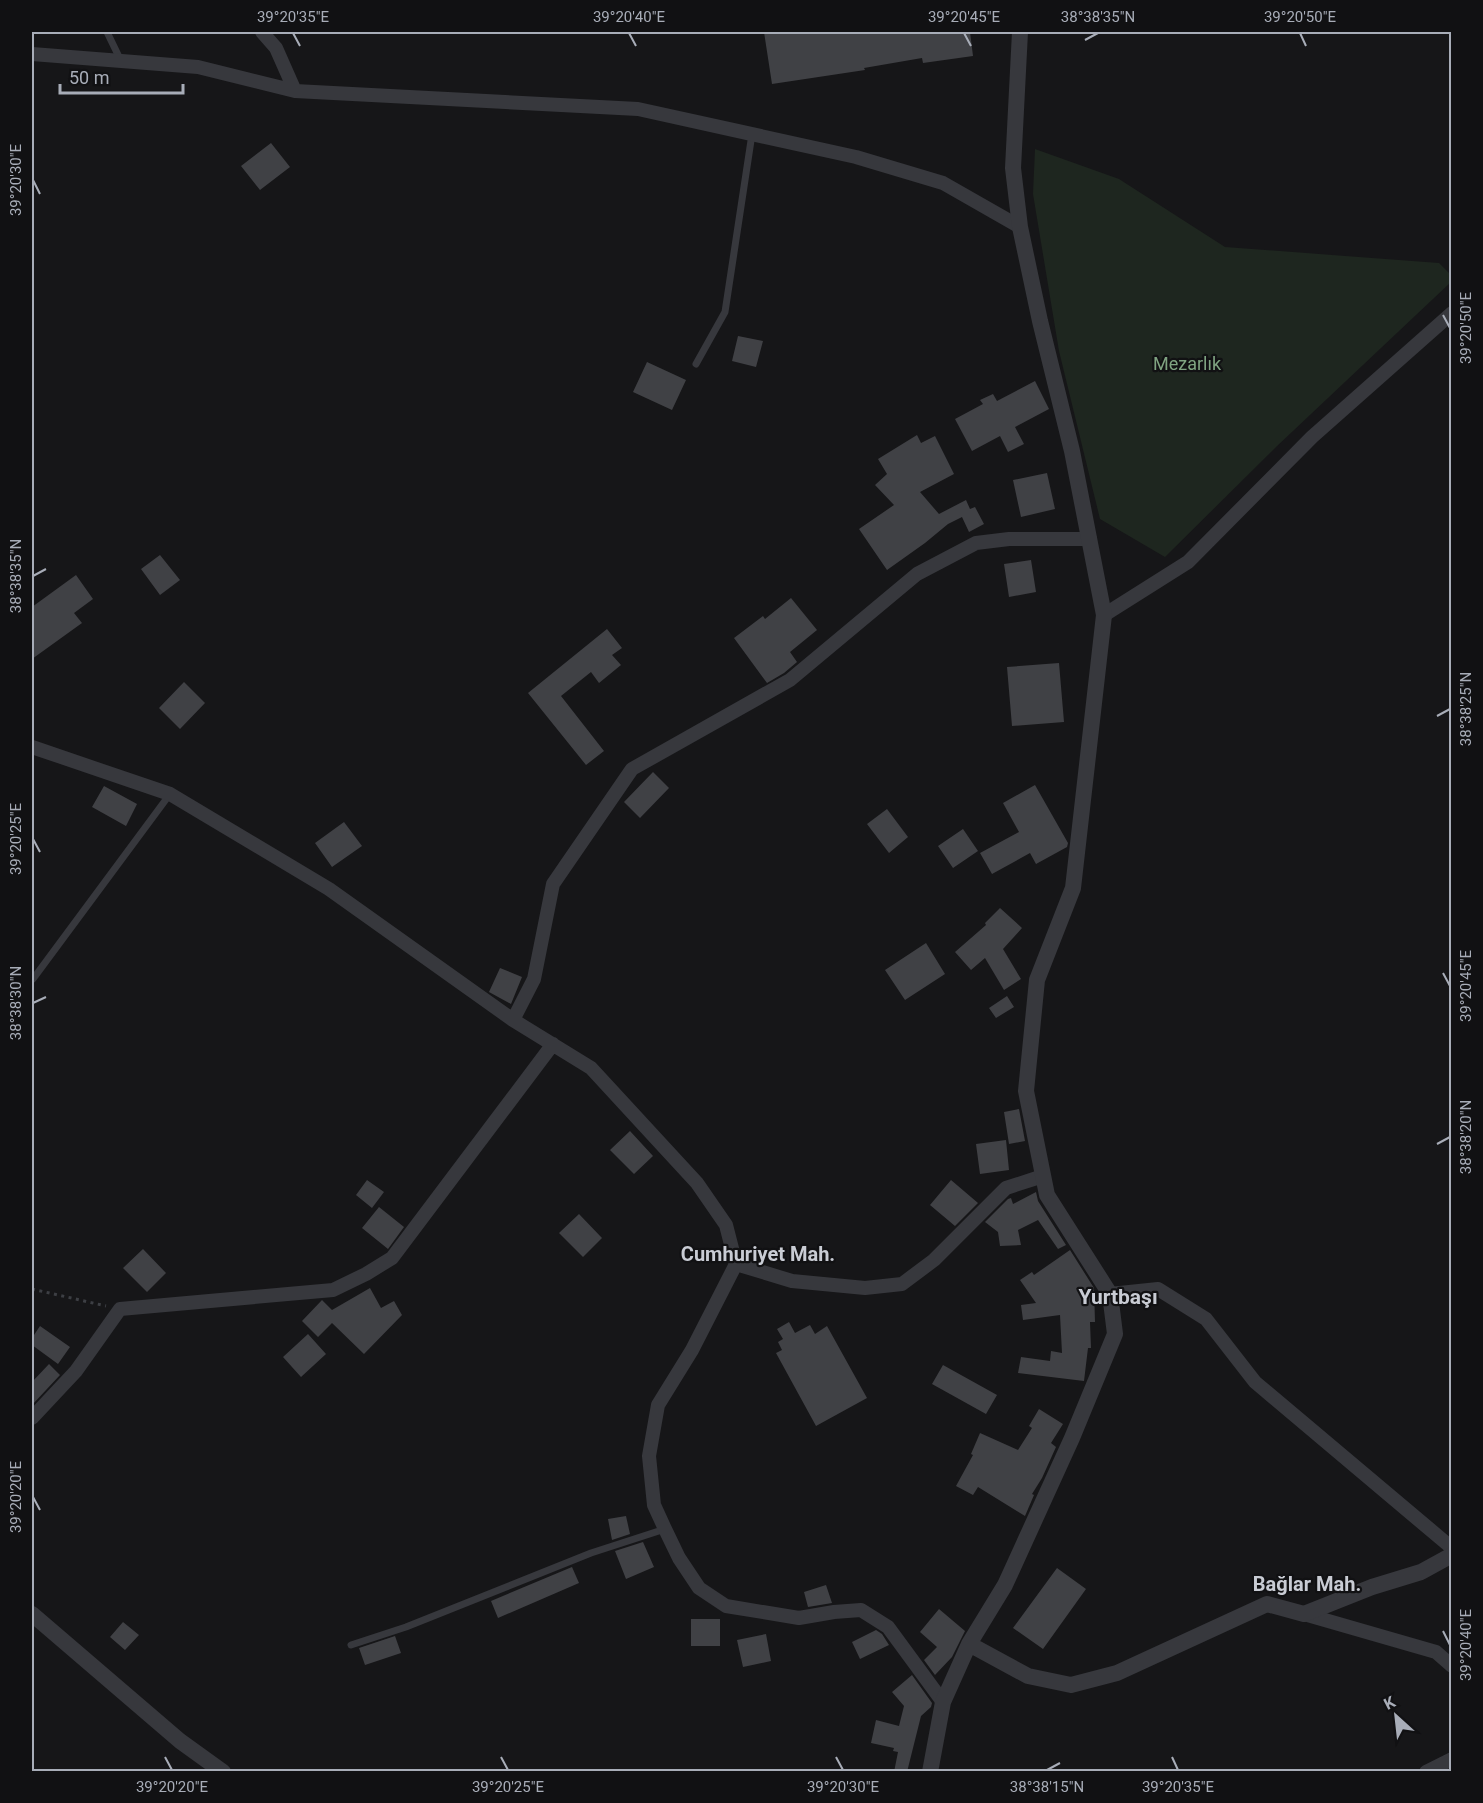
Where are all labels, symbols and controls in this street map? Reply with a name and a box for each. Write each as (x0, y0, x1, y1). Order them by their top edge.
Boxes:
text: 39°20'35"E (257, 8, 330, 26)
text: 39°20'40"E (593, 8, 666, 26)
text: 39°20'45"E (928, 8, 1001, 26)
text: 38°38'35"N (1061, 8, 1135, 26)
text: 39°20'50"E (1264, 8, 1337, 26)
scale bar (60, 57, 183, 95)
text: 50 m (69, 67, 109, 88)
text: 39°20'30"E (7, 143, 25, 216)
text: 39°20'50"E (1457, 291, 1475, 364)
park label: Mezarlık (1153, 353, 1222, 374)
text: 38°38'35"N (7, 539, 25, 613)
text: 38°38'25"N (1457, 672, 1475, 746)
text: 39°20'25"E (7, 802, 25, 875)
text: 39°20'45"E (1457, 949, 1475, 1022)
text: 38°38'30"N (7, 966, 25, 1040)
text: 38°38'20"N (1457, 1100, 1475, 1174)
district label: Cumhuriyet Mah. (681, 1242, 835, 1266)
district label: Yurtbaşı (1078, 1285, 1158, 1309)
text: 39°20'20"E (7, 1460, 25, 1533)
district label: Bağlar Mah. (1253, 1572, 1361, 1596)
text: 39°20'40"E (1457, 1608, 1475, 1681)
north arrow (1366, 1686, 1426, 1746)
text: K (1381, 1692, 1399, 1714)
text: 39°20'20"E (136, 1778, 209, 1796)
text: 39°20'25"E (472, 1778, 545, 1796)
text: 39°20'30"E (807, 1778, 880, 1796)
text: 38°38'15"N (1010, 1778, 1084, 1796)
text: 39°20'35"E (1142, 1778, 1215, 1796)

